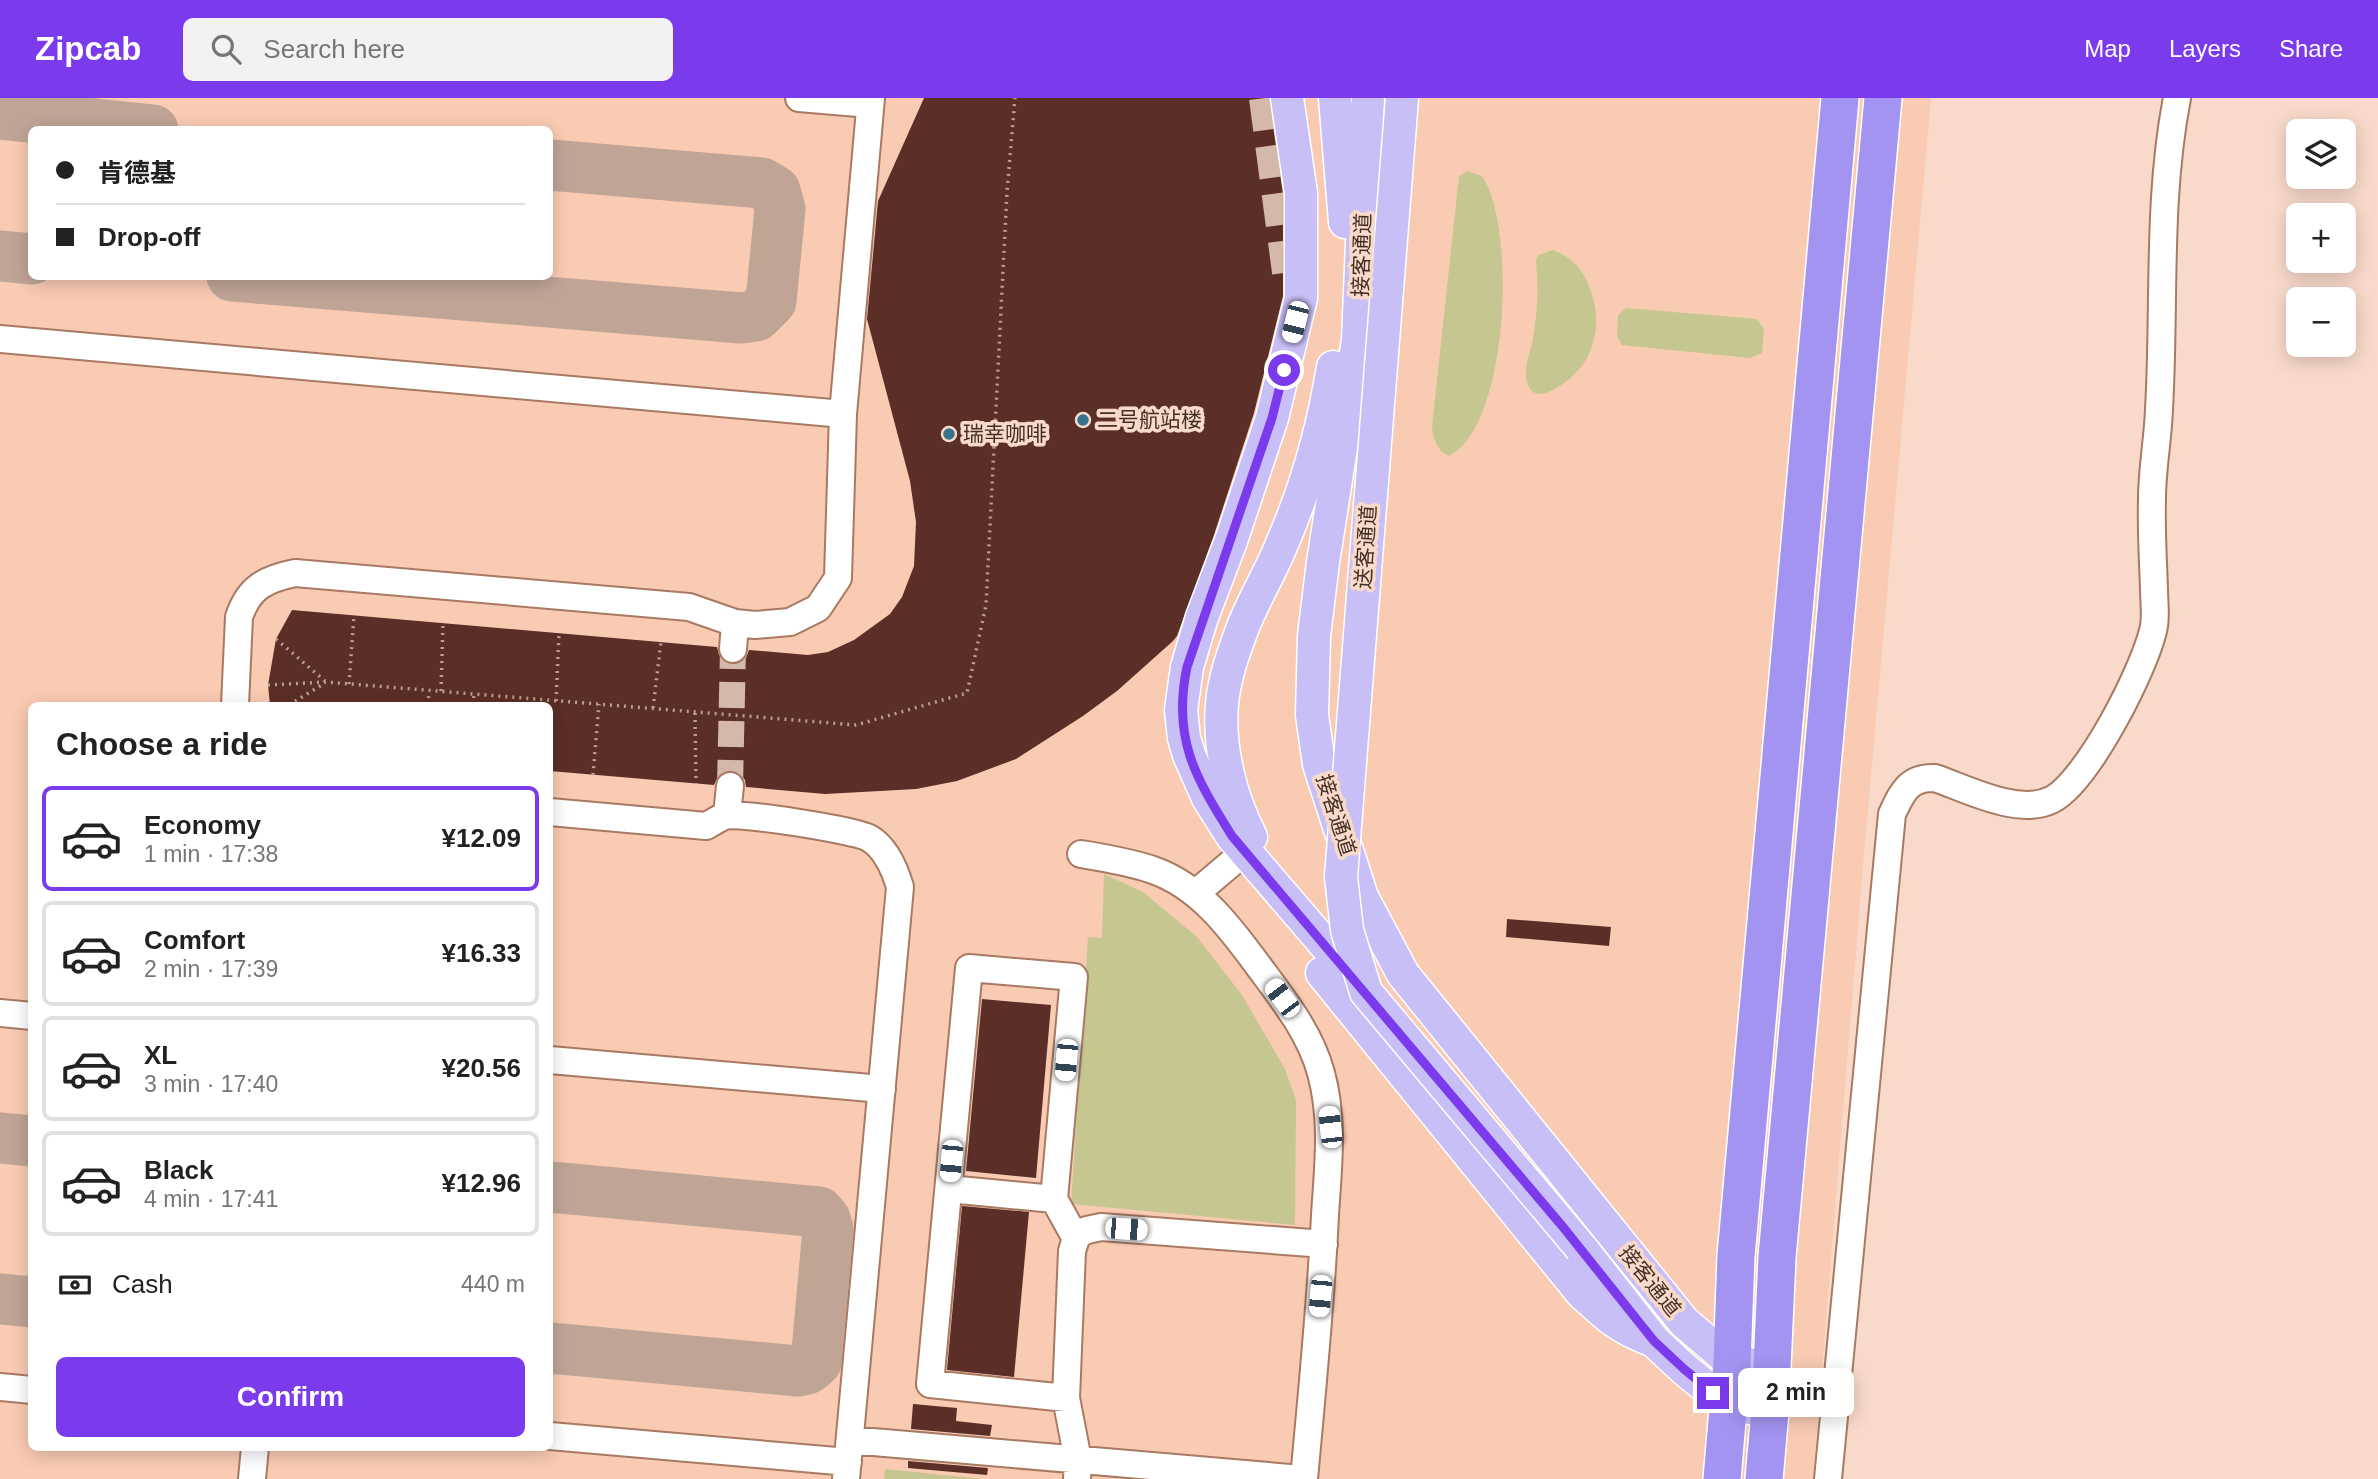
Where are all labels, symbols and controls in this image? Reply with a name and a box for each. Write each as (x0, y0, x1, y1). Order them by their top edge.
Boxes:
search box (183, 18, 673, 81)
text: Zipcab (35, 30, 141, 67)
icon: search (207, 30, 245, 68)
text: Search here (263, 34, 405, 64)
text: Map (2084, 35, 2131, 62)
text: Layers (2169, 35, 2241, 62)
text: Share (2279, 35, 2343, 62)
map controls (2286, 119, 2356, 357)
button: layers (2286, 119, 2356, 189)
text: 肯德基 (98, 158, 176, 188)
button: + (2286, 203, 2356, 273)
street label: 接客通道 (1349, 213, 1374, 297)
text: Drop-off (98, 222, 201, 252)
button: − (2286, 287, 2356, 357)
car (1280, 299, 1311, 345)
route start (1268, 354, 1300, 386)
place label: 二号航站楼 (1097, 408, 1202, 431)
marker: 二号航站楼 (1075, 412, 1091, 428)
place label: 瑞幸咖啡 (963, 422, 1047, 445)
marker: 瑞幸咖啡 (941, 426, 957, 442)
street label: 送客通道 (1351, 504, 1380, 590)
text: Choose a ride (56, 726, 268, 762)
street label: 接客通道 (1313, 771, 1360, 858)
icon: car (60, 807, 123, 870)
text: Economy (144, 810, 261, 840)
text: ¥12.09 (441, 823, 521, 853)
text: 1 min · 17:38 (144, 841, 278, 867)
icon: car (60, 922, 123, 985)
text: Comfort (144, 925, 245, 955)
text: ¥16.33 (441, 938, 521, 968)
text: 2 min · 17:39 (144, 956, 278, 982)
car (1261, 975, 1304, 1021)
icon: car (60, 1037, 123, 1100)
car (1054, 1038, 1079, 1082)
text: XL (144, 1040, 177, 1070)
text: ¥20.56 (441, 1053, 521, 1083)
text: 3 min · 17:40 (144, 1071, 278, 1097)
car (1318, 1105, 1343, 1149)
car (939, 1139, 964, 1183)
icon: car (60, 1152, 123, 1215)
text: Black (144, 1155, 213, 1185)
text: ¥12.96 (441, 1168, 521, 1198)
text: 4 min · 17:41 (144, 1186, 278, 1212)
car (1105, 1217, 1148, 1241)
street label: 接客通道 (1615, 1241, 1686, 1321)
icon: cash (56, 1266, 94, 1304)
text: Cash (112, 1269, 173, 1299)
text: 440 m (461, 1271, 525, 1297)
car (1308, 1274, 1333, 1318)
button: Confirm (56, 1357, 525, 1437)
callout: 2 min (1738, 1368, 1853, 1418)
route end (1697, 1377, 1729, 1409)
text: 2 min (1766, 1379, 1826, 1405)

